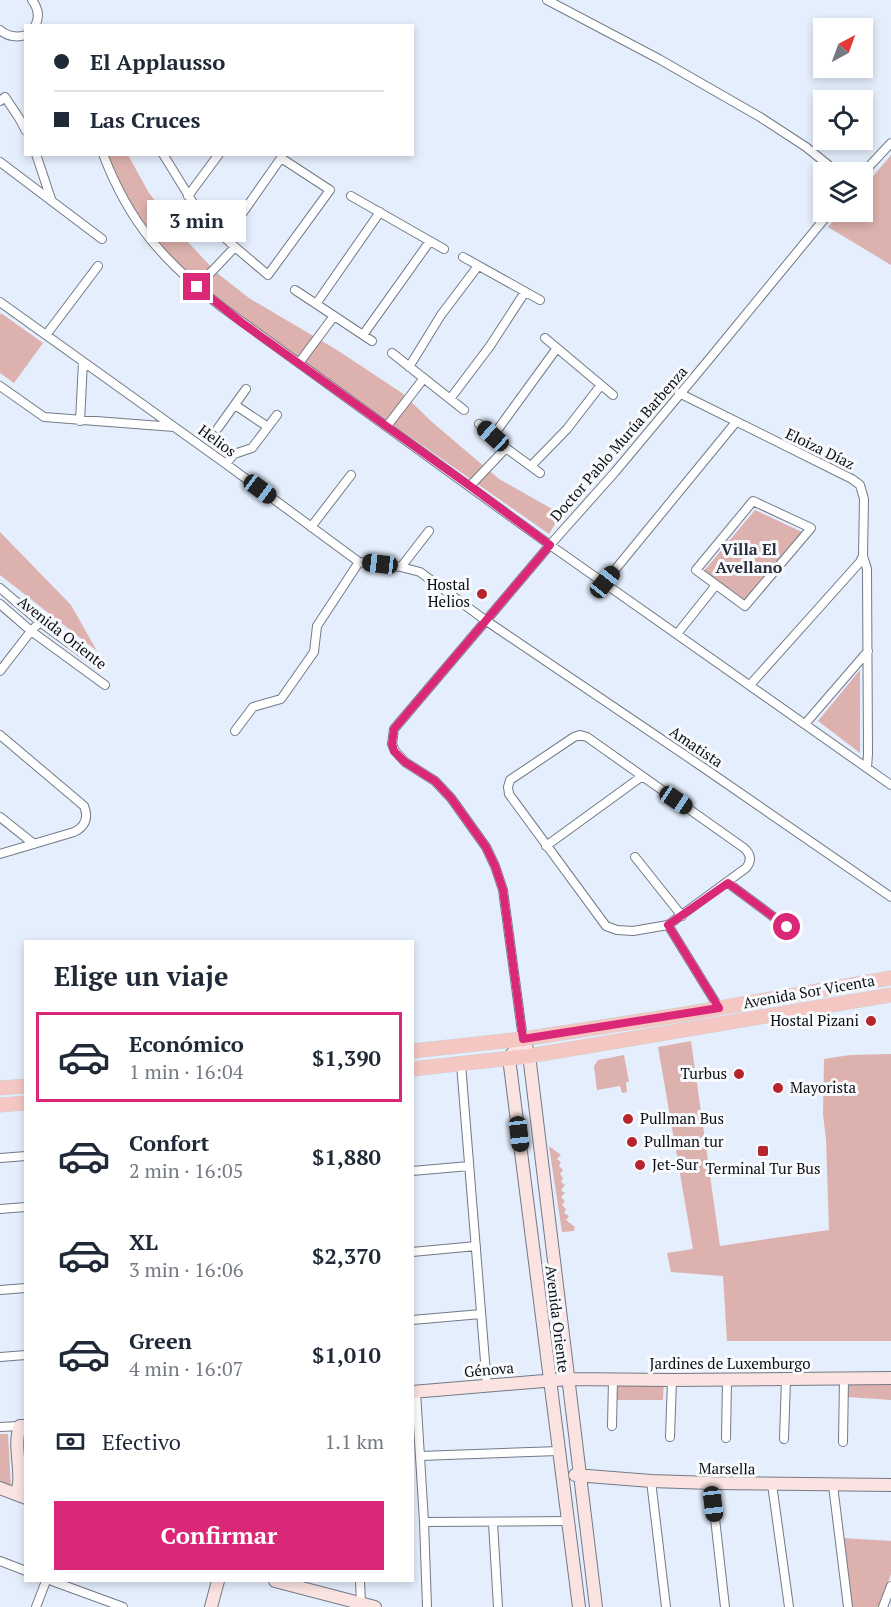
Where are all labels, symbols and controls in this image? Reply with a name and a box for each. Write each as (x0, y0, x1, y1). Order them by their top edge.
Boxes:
north arrow (813, 18, 873, 78)
map controls (813, 18, 873, 222)
text: El Applausso (90, 47, 225, 76)
button: locate (813, 90, 873, 150)
text: Las Cruces (90, 105, 201, 134)
button: layers (813, 162, 873, 222)
callout: 3 min (148, 200, 246, 242)
text: 3 min (169, 207, 224, 234)
route end (183, 273, 210, 300)
street label: Doctor Pablo Murúa Barbenza (545, 361, 692, 525)
car (474, 417, 512, 455)
street label: Helios (195, 420, 241, 461)
street label: Eloiza Díaz (783, 423, 858, 473)
car (240, 471, 280, 507)
district label: Villa El Avellano (716, 538, 783, 578)
car (361, 553, 399, 575)
car (587, 562, 623, 602)
place label: Hostal Helios (427, 574, 470, 611)
marker: Hostal Helios (475, 587, 489, 601)
street label: Avenida Oriente (14, 591, 111, 673)
street label: Amatista (666, 721, 728, 772)
car (656, 782, 696, 818)
route start (773, 913, 800, 940)
text: Elige un viaje (54, 958, 228, 994)
street label: Avenida Sor Vicenta (741, 970, 877, 1012)
place label: Hostal Pizani (770, 1010, 859, 1030)
marker: Hostal Pizani (864, 1014, 878, 1028)
text: Económico (129, 1029, 244, 1058)
icon: car (57, 1030, 111, 1084)
text: $1,390 (312, 1043, 381, 1072)
text: 1 min · 16:04 (129, 1058, 243, 1085)
place label: Turbus (681, 1063, 727, 1083)
marker: Turbus (732, 1067, 746, 1081)
place label: Mayorista (790, 1077, 857, 1097)
marker: Mayorista (771, 1081, 785, 1095)
place label: Pullman Bus (640, 1108, 724, 1128)
marker: Pullman Bus (621, 1112, 635, 1126)
car (508, 1115, 530, 1153)
text: Confort (129, 1128, 209, 1157)
icon: car (57, 1129, 111, 1183)
place label: Pullman tur (644, 1131, 724, 1151)
marker: Pullman tur (625, 1135, 639, 1149)
text: $1,880 (312, 1142, 381, 1171)
marker: Terminal Tur Bus (756, 1144, 770, 1158)
place label: Jet-Sur (652, 1154, 699, 1174)
text: 2 min · 16:05 (129, 1157, 243, 1184)
marker: Jet-Sur (633, 1158, 647, 1172)
place label: Terminal Tur Bus (706, 1158, 820, 1178)
text: XL (129, 1227, 158, 1256)
icon: car (57, 1228, 111, 1282)
text: $2,370 (312, 1241, 381, 1270)
text: 3 min · 16:06 (129, 1256, 243, 1283)
street label: Avenida Oriente (541, 1264, 574, 1374)
text: Green (129, 1326, 192, 1355)
icon: car (57, 1327, 111, 1381)
text: $1,010 (312, 1340, 381, 1369)
street label: Jardines de Luxemburgo (649, 1353, 811, 1373)
text: 4 min · 16:07 (129, 1355, 243, 1382)
street label: Génova (463, 1357, 515, 1381)
icon: cash (54, 1425, 87, 1458)
text: Efectivo (102, 1427, 181, 1456)
text: 1.1 km (325, 1428, 384, 1455)
street label: Marsella (698, 1458, 756, 1479)
car (702, 1485, 724, 1523)
button: Confirmar (54, 1501, 384, 1570)

